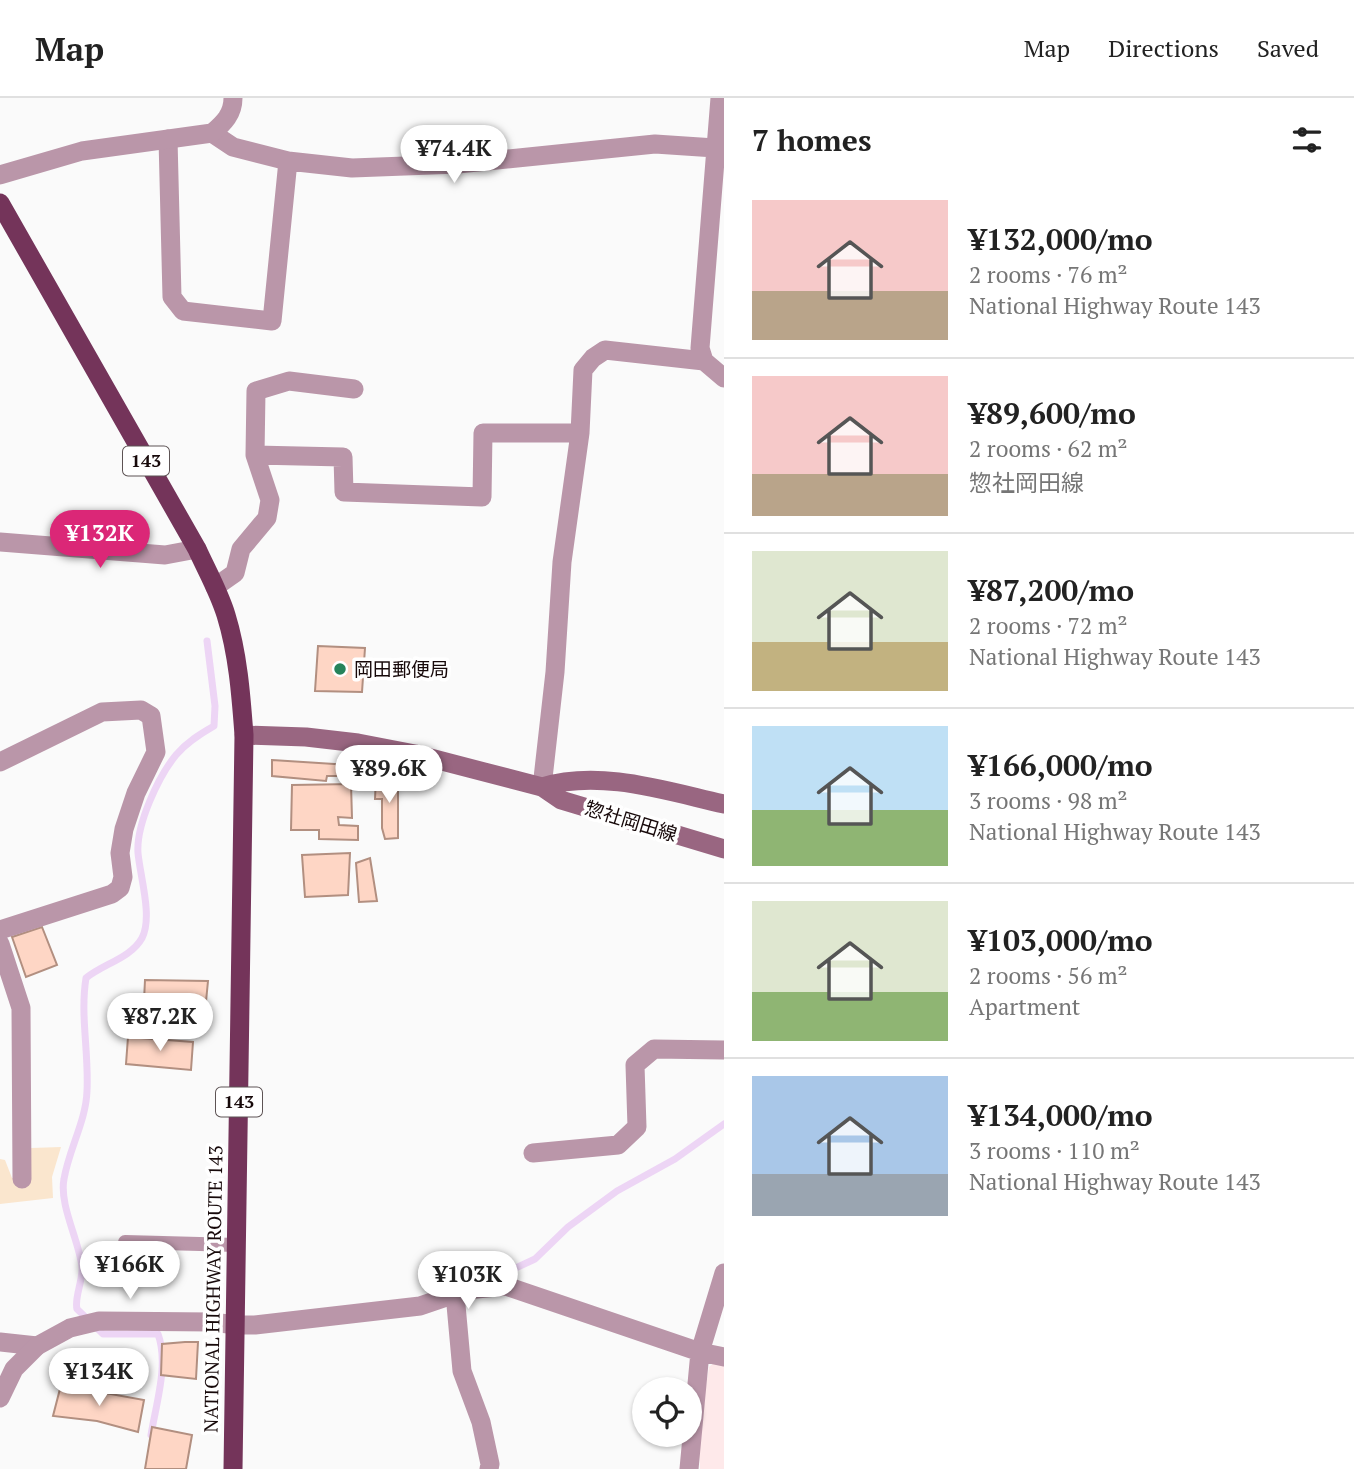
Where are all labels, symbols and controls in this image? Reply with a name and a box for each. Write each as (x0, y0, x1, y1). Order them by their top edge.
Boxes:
text: Map (35, 27, 104, 70)
text: Map (1024, 32, 1070, 64)
text: Directions (1108, 32, 1219, 64)
text: Saved (1257, 32, 1319, 64)
text: 7 homes (752, 120, 871, 160)
icon: filters (1288, 121, 1326, 159)
pin: ¥74.4K (397, 126, 511, 185)
text: ¥74.4K (416, 132, 492, 163)
text: ¥132,000/mo (969, 219, 1153, 259)
icon: home (808, 228, 892, 312)
text: 2 rooms · 76 m² (969, 259, 1128, 290)
text: National Highway Route 143 (969, 290, 1261, 321)
text: ¥89,600/mo (969, 393, 1136, 433)
icon: home (808, 404, 892, 488)
text: 2 rooms · 62 m² (969, 433, 1128, 464)
road number: 143 (123, 446, 169, 475)
text: 惣社岡田線 (969, 467, 1084, 498)
pin: ¥132K (51, 510, 149, 570)
text: ¥132K (66, 517, 134, 548)
text: ¥87,200/mo (969, 570, 1134, 610)
icon: home (808, 579, 892, 663)
text: 2 rooms · 72 m² (969, 610, 1128, 641)
text: National Highway Route 143 (969, 641, 1261, 672)
place label: 岡田郵便局 (354, 656, 449, 681)
marker: 岡田郵便局 (332, 661, 348, 677)
text: ¥166,000/mo (969, 745, 1153, 785)
pin: ¥89.6K (332, 746, 446, 805)
text: ¥89.6K (351, 752, 427, 783)
icon: home (808, 754, 892, 838)
text: 3 rooms · 98 m² (969, 785, 1128, 816)
street label: 惣社岡田線 (582, 795, 680, 846)
text: National Highway Route 143 (969, 816, 1261, 847)
text: ¥103,000/mo (969, 920, 1153, 960)
icon: home (808, 929, 892, 1013)
text: 2 rooms · 56 m² (969, 960, 1128, 991)
text: Apartment (969, 991, 1080, 1022)
pin: ¥87.2K (103, 993, 217, 1053)
text: ¥87.2K (123, 1000, 197, 1031)
road number: 143 (216, 1087, 262, 1116)
text: ¥134,000/mo (969, 1095, 1153, 1135)
icon: home (808, 1104, 892, 1188)
text: 3 rooms · 110 m² (969, 1135, 1140, 1166)
street label: NATIONAL HIGHWAY ROUTE 143 (197, 1145, 228, 1433)
text: National Highway Route 143 (969, 1166, 1261, 1197)
pin: ¥166K (81, 1242, 179, 1301)
text: ¥166K (96, 1248, 164, 1279)
pin: ¥103K (419, 1252, 517, 1311)
text: ¥103K (434, 1258, 502, 1289)
pin: ¥134K (50, 1348, 148, 1408)
text: ¥134K (65, 1355, 133, 1386)
map controls (632, 1377, 702, 1447)
button: locate (632, 1377, 702, 1447)

